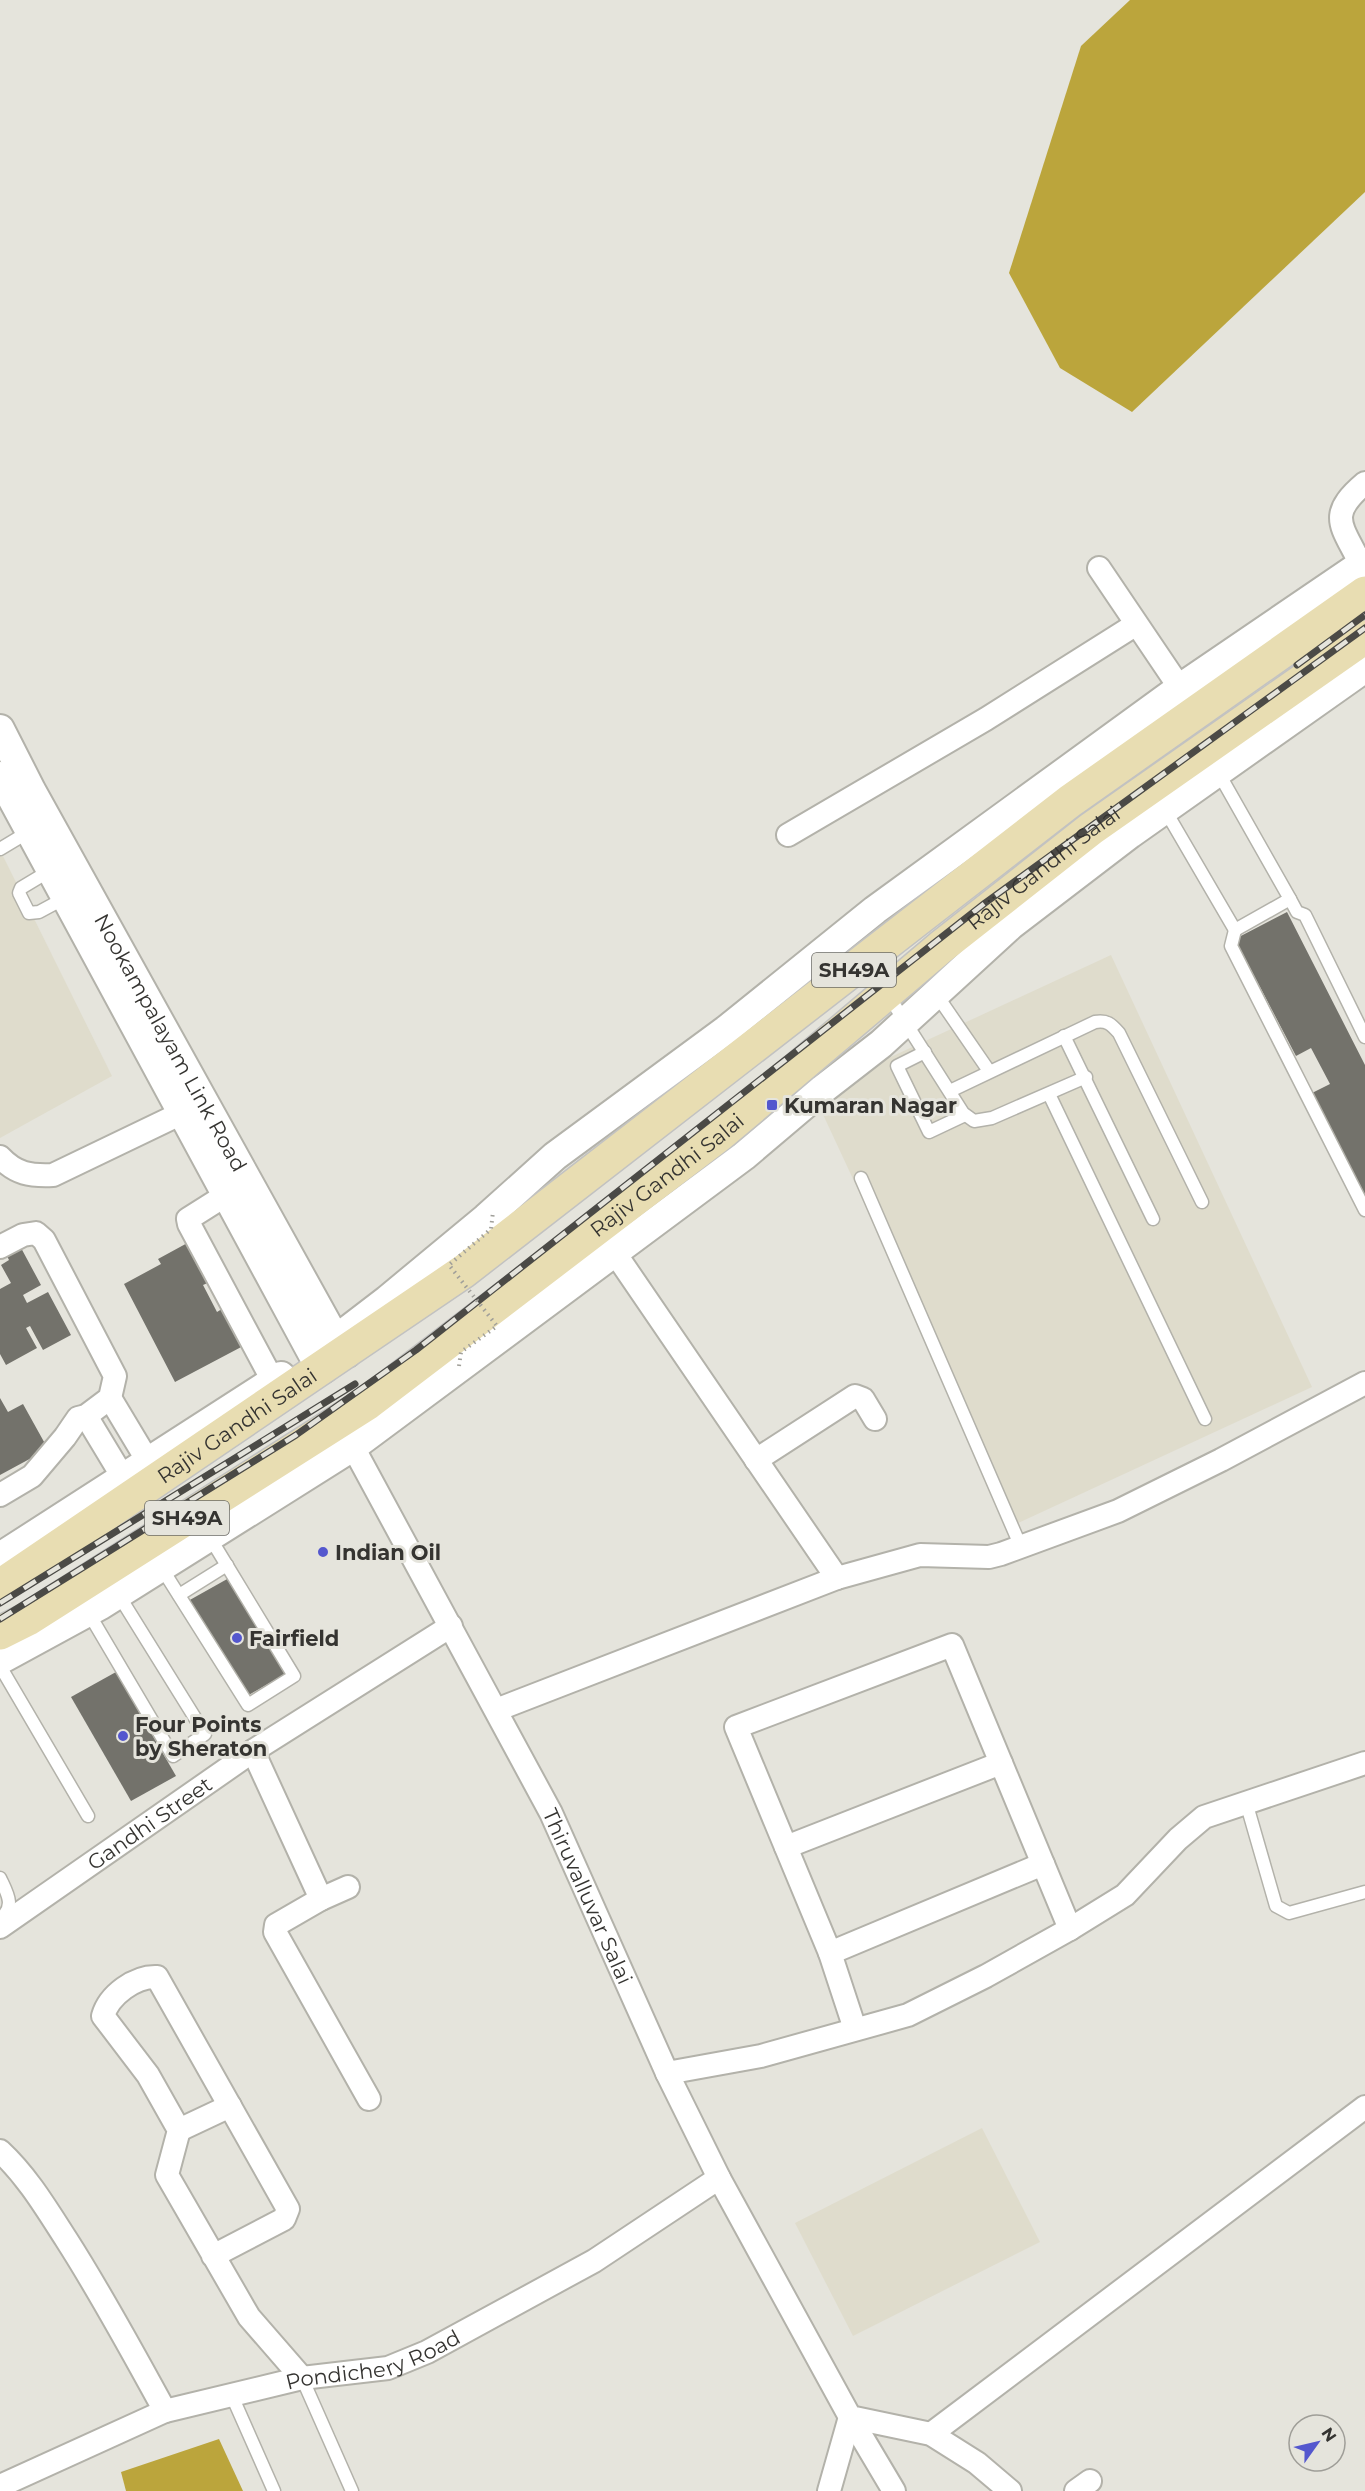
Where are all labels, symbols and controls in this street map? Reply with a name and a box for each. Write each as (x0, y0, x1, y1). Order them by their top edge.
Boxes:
street label: Rajiv Gandhi Salai (961, 800, 1124, 935)
street label: Nookampalayam Link Road (89, 909, 252, 1176)
road number: SH49A (812, 953, 896, 987)
place label: Kumaran Nagar (784, 1093, 957, 1118)
marker: Kumaran Nagar (765, 1098, 779, 1112)
street label: Rajiv Gandhi Salai (585, 1108, 748, 1242)
street label: Rajiv Gandhi Salai (152, 1362, 321, 1488)
road number: SH49A (145, 1501, 229, 1535)
place label: Indian Oil (335, 1540, 441, 1565)
marker: Indian Oil (316, 1545, 330, 1559)
place label: Fairfield (249, 1626, 339, 1651)
marker: Fairfield (230, 1631, 244, 1645)
place label: Four Points by Sheraton (135, 1712, 267, 1761)
marker: Four Points by Sheraton (116, 1729, 130, 1743)
street label: Gandhi Street (82, 1771, 216, 1875)
street label: Thiruvalluvar Salai (538, 1805, 638, 1988)
street label: Pondichery Road (283, 2324, 464, 2394)
north arrow (1287, 2413, 1347, 2473)
text: N (1318, 2424, 1341, 2446)

